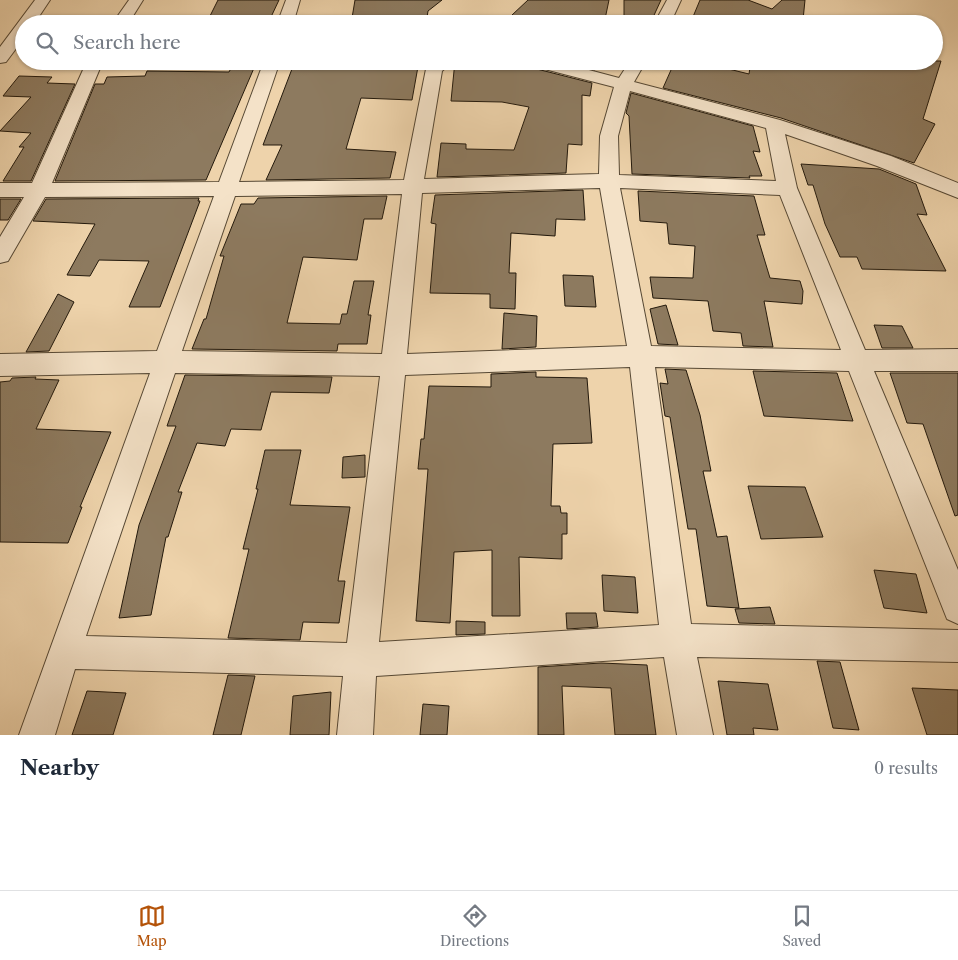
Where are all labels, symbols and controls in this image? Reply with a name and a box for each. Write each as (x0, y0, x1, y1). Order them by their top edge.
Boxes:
search box (15, 15, 943, 70)
icon: search (33, 29, 61, 57)
text: Search here (73, 31, 181, 54)
text: Nearby (20, 755, 99, 780)
text: 0 results (874, 758, 938, 778)
tab: Map (137, 902, 167, 950)
tab: Directions (440, 902, 509, 950)
tab: Saved (782, 902, 821, 950)

